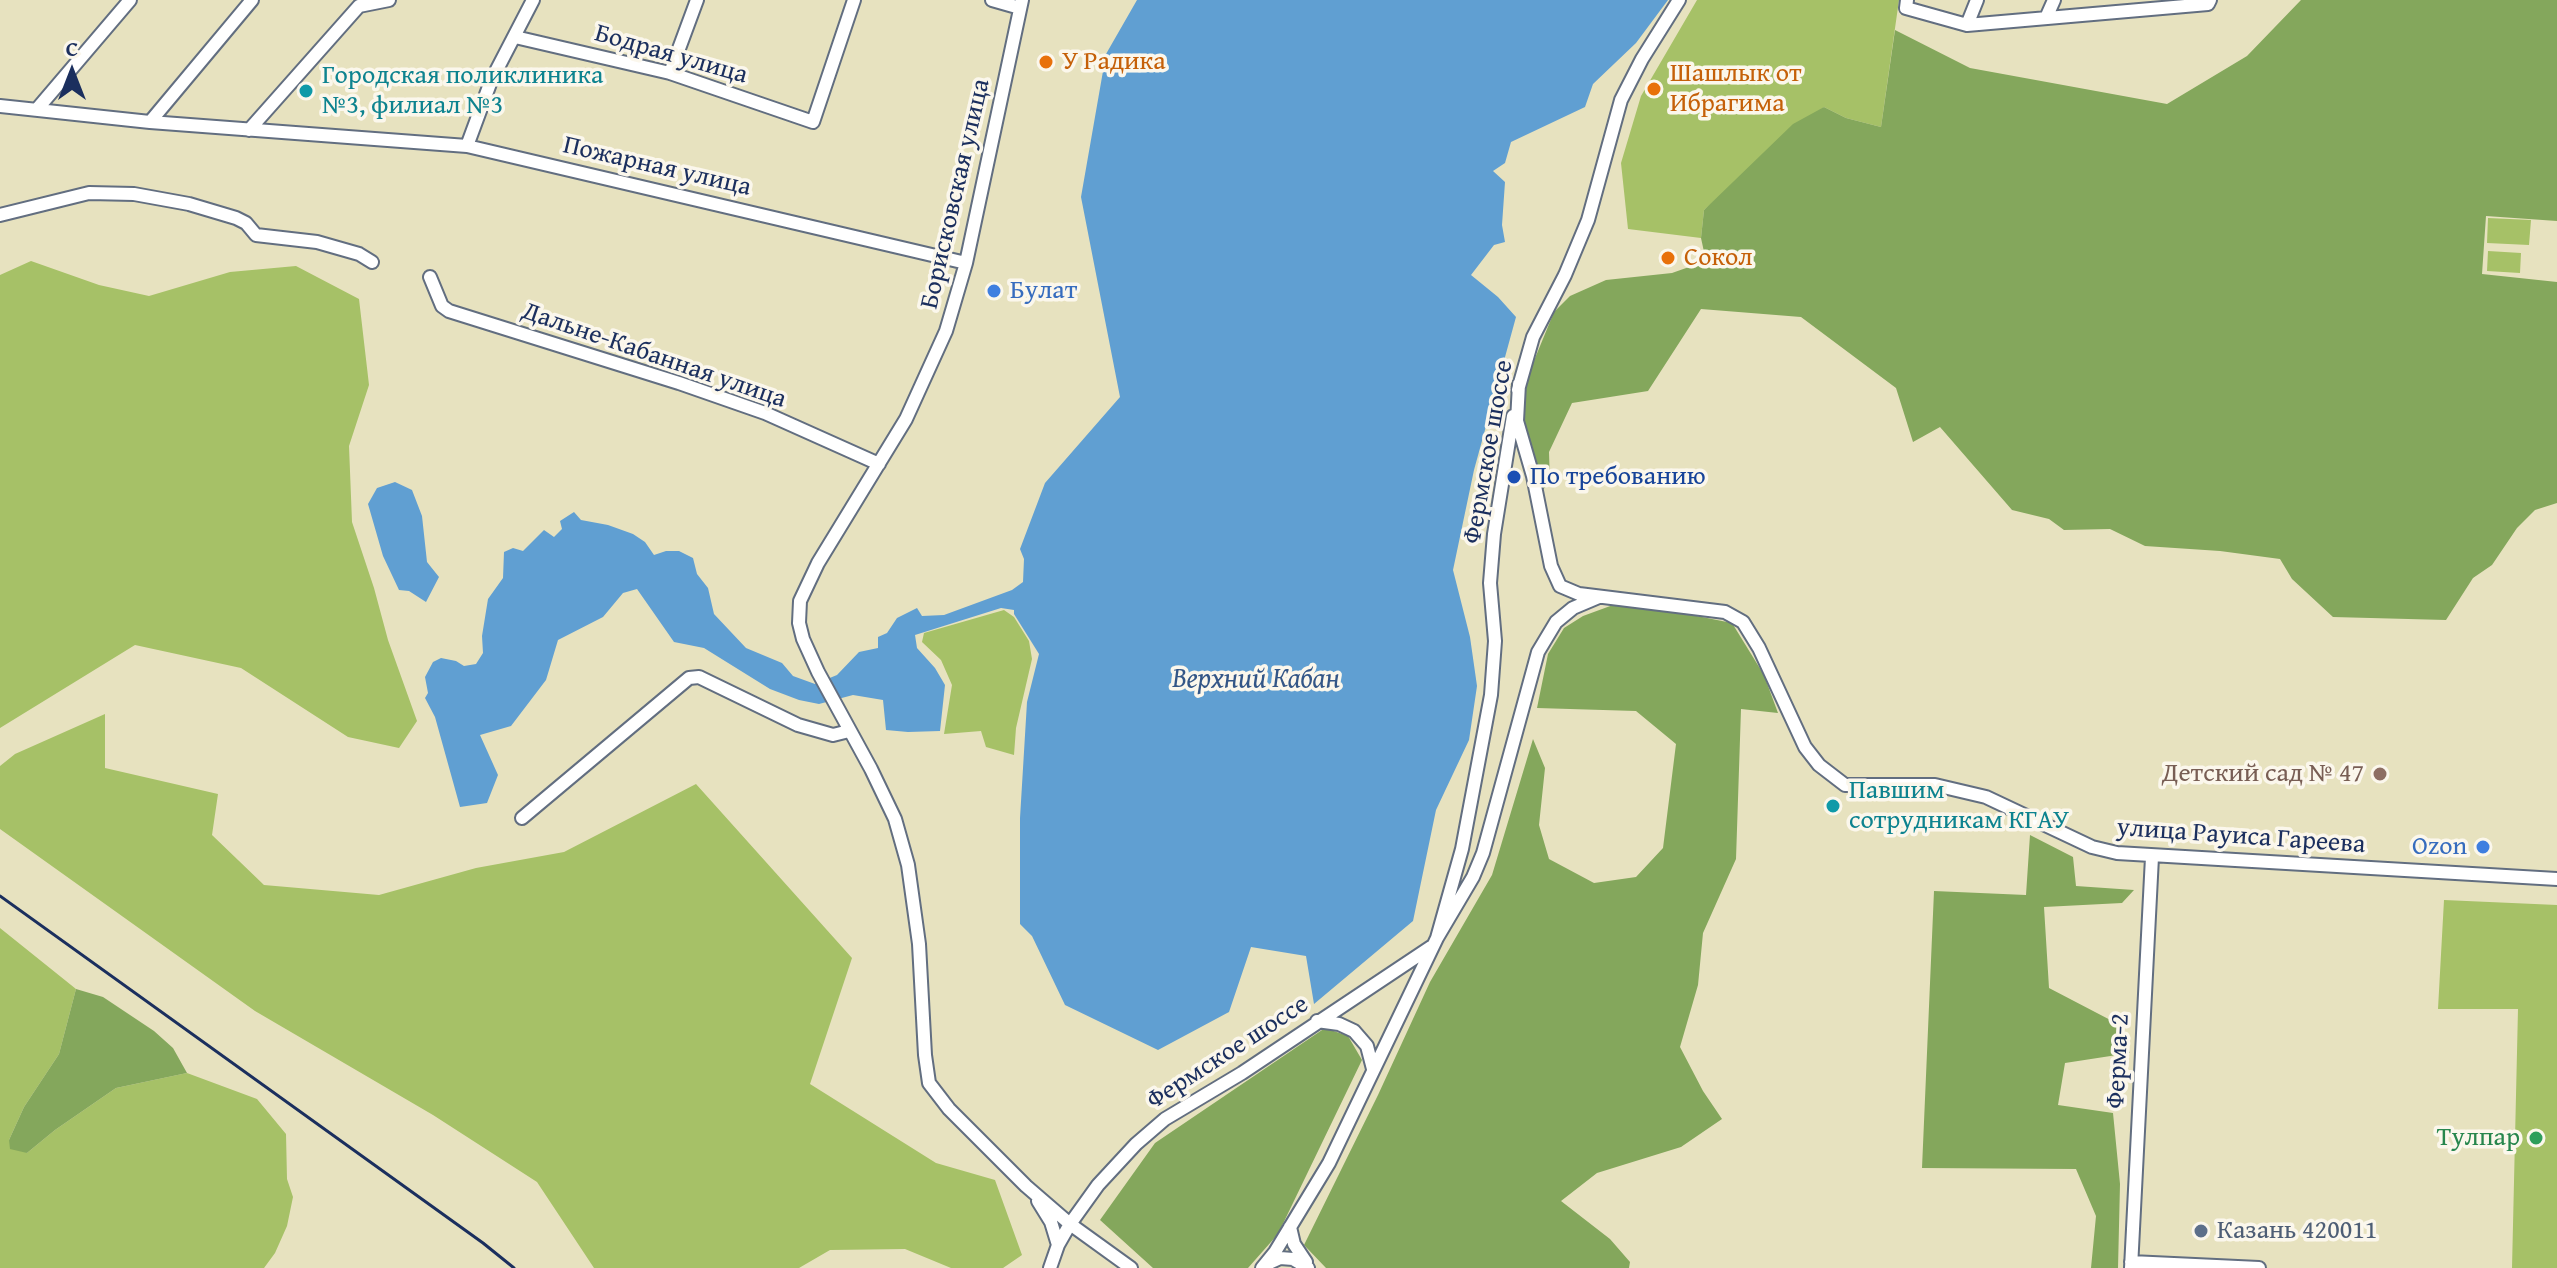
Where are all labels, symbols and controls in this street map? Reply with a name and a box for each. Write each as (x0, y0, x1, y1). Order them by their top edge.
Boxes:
street label: Бодрая улица (591, 18, 751, 92)
north arrow (32, 32, 112, 112)
text: С (66, 32, 78, 64)
place label: У Радика (1062, 46, 1166, 78)
marker: У Радика (1037, 53, 1055, 71)
place label: Шашлык от Ибрагима (1670, 58, 1801, 120)
place label: Городская поликлиника №3, филиал №3 (322, 60, 603, 122)
street label: Борисковская улица (914, 76, 998, 312)
marker: Шашлык от Ибрагима (1645, 80, 1663, 98)
marker: Городская поликлиника №3, филиал №3 (297, 82, 315, 100)
street label: Пожарная улица (560, 130, 754, 204)
place label: Сокол (1684, 242, 1753, 274)
marker: Сокол (1659, 249, 1677, 267)
place label: Булат (1010, 275, 1077, 307)
marker: Булат (985, 282, 1003, 300)
street label: Дальне-Кабанная улица (518, 296, 790, 416)
street label: Фермское шоссе (1457, 358, 1521, 546)
place label: По требованию (1530, 461, 1706, 493)
marker: По требованию (1505, 468, 1523, 486)
water label: Верхний Кабан (1172, 663, 1340, 697)
place label: Детский сад № 47 (2162, 758, 2364, 790)
marker: Детский сад № 47 (2371, 765, 2389, 783)
place label: Павшим сотрудникам КГАУ (1849, 775, 2069, 836)
marker: Павшим сотрудникам КГАУ (1824, 797, 1842, 815)
street label: улица Рауиса Гареева (2116, 813, 2366, 861)
place label: Ozon (2412, 831, 2467, 863)
marker: Ozon (2474, 838, 2492, 856)
street label: Фермское шоссе (1141, 989, 1315, 1117)
street label: Ферма-2 (2101, 1012, 2137, 1110)
place label: Тулпар (2437, 1122, 2520, 1154)
marker: Тулпар (2527, 1129, 2545, 1147)
place label: Казань 420011 (2217, 1215, 2377, 1247)
marker: Казань 420011 (2192, 1222, 2210, 1240)

